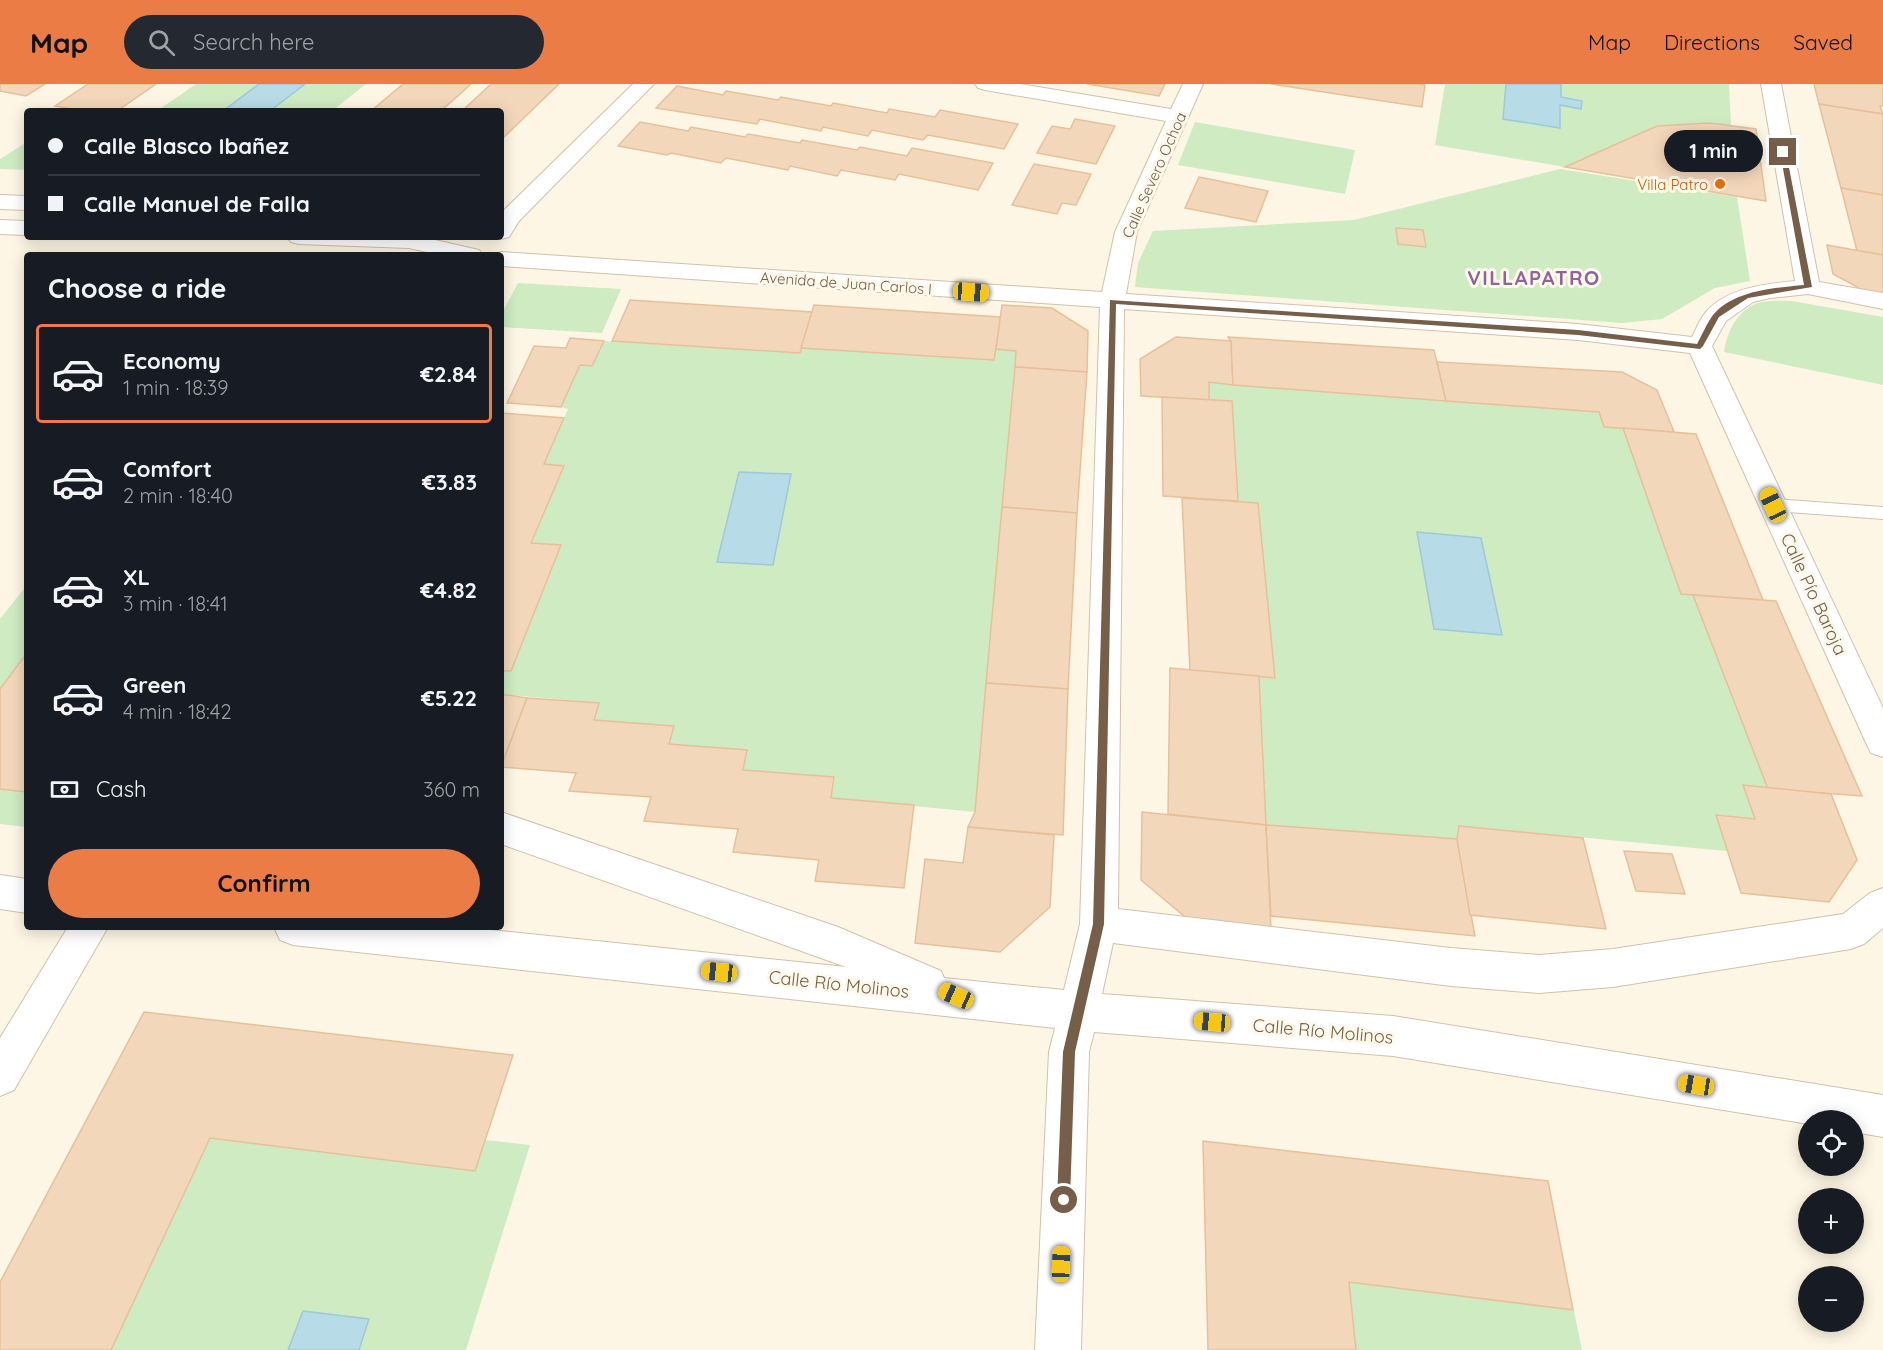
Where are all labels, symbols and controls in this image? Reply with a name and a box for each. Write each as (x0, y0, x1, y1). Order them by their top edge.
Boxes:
search box (124, 15, 544, 69)
text: Map (30, 25, 88, 60)
icon: search (145, 26, 178, 59)
text: Search here (193, 28, 315, 56)
text: Map (1588, 29, 1631, 55)
text: Directions (1664, 29, 1760, 55)
text: Saved (1793, 29, 1853, 55)
street label: Calle Severo Ochoa (1118, 109, 1190, 241)
callout: 1 min (1663, 131, 1762, 173)
text: Calle Blasco Ibañez (84, 132, 289, 160)
text: 1 min (1689, 138, 1738, 163)
route end (1769, 138, 1796, 165)
place label: Villa Patro (1637, 175, 1708, 194)
marker: Villa Patro (1713, 177, 1727, 191)
text: Calle Manuel de Falla (84, 190, 310, 218)
district label: VILLAPATRO (1467, 265, 1601, 290)
street label: Avenida de Juan Carlos I (759, 268, 933, 298)
text: Choose a ride (48, 271, 226, 305)
car (952, 282, 990, 302)
icon: car (51, 347, 105, 401)
text: Economy (123, 347, 221, 375)
text: €2.84 (420, 360, 477, 388)
text: 1 min · 18:39 (123, 375, 228, 400)
icon: car (51, 455, 105, 509)
text: Comfort (123, 455, 212, 483)
text: €3.83 (422, 468, 477, 496)
text: 2 min · 18:40 (123, 483, 233, 508)
car (1757, 485, 1789, 525)
street label: Calle Pío Baroja (1776, 529, 1852, 659)
icon: car (51, 563, 105, 617)
text: XL (123, 563, 150, 591)
text: €4.82 (420, 576, 477, 604)
text: 3 min · 18:41 (123, 591, 228, 616)
icon: car (51, 671, 105, 725)
text: Green (123, 671, 186, 699)
text: €5.22 (421, 684, 477, 712)
text: 4 min · 18:42 (123, 699, 231, 724)
icon: cash (48, 773, 81, 806)
text: Cash (96, 775, 147, 803)
text: 360 m (423, 777, 480, 802)
button: Confirm (48, 849, 480, 918)
car (700, 961, 738, 983)
street label: Calle Río Molinos (768, 965, 910, 1003)
car (936, 980, 976, 1012)
car (1193, 1011, 1231, 1033)
street label: Calle Río Molinos (1252, 1013, 1394, 1049)
car (1677, 1073, 1715, 1097)
map controls (1798, 1110, 1864, 1332)
button: locate (1798, 1110, 1864, 1176)
route start (1050, 1186, 1077, 1213)
button: + (1798, 1188, 1864, 1254)
car (1051, 1246, 1071, 1282)
button: − (1798, 1266, 1864, 1332)

